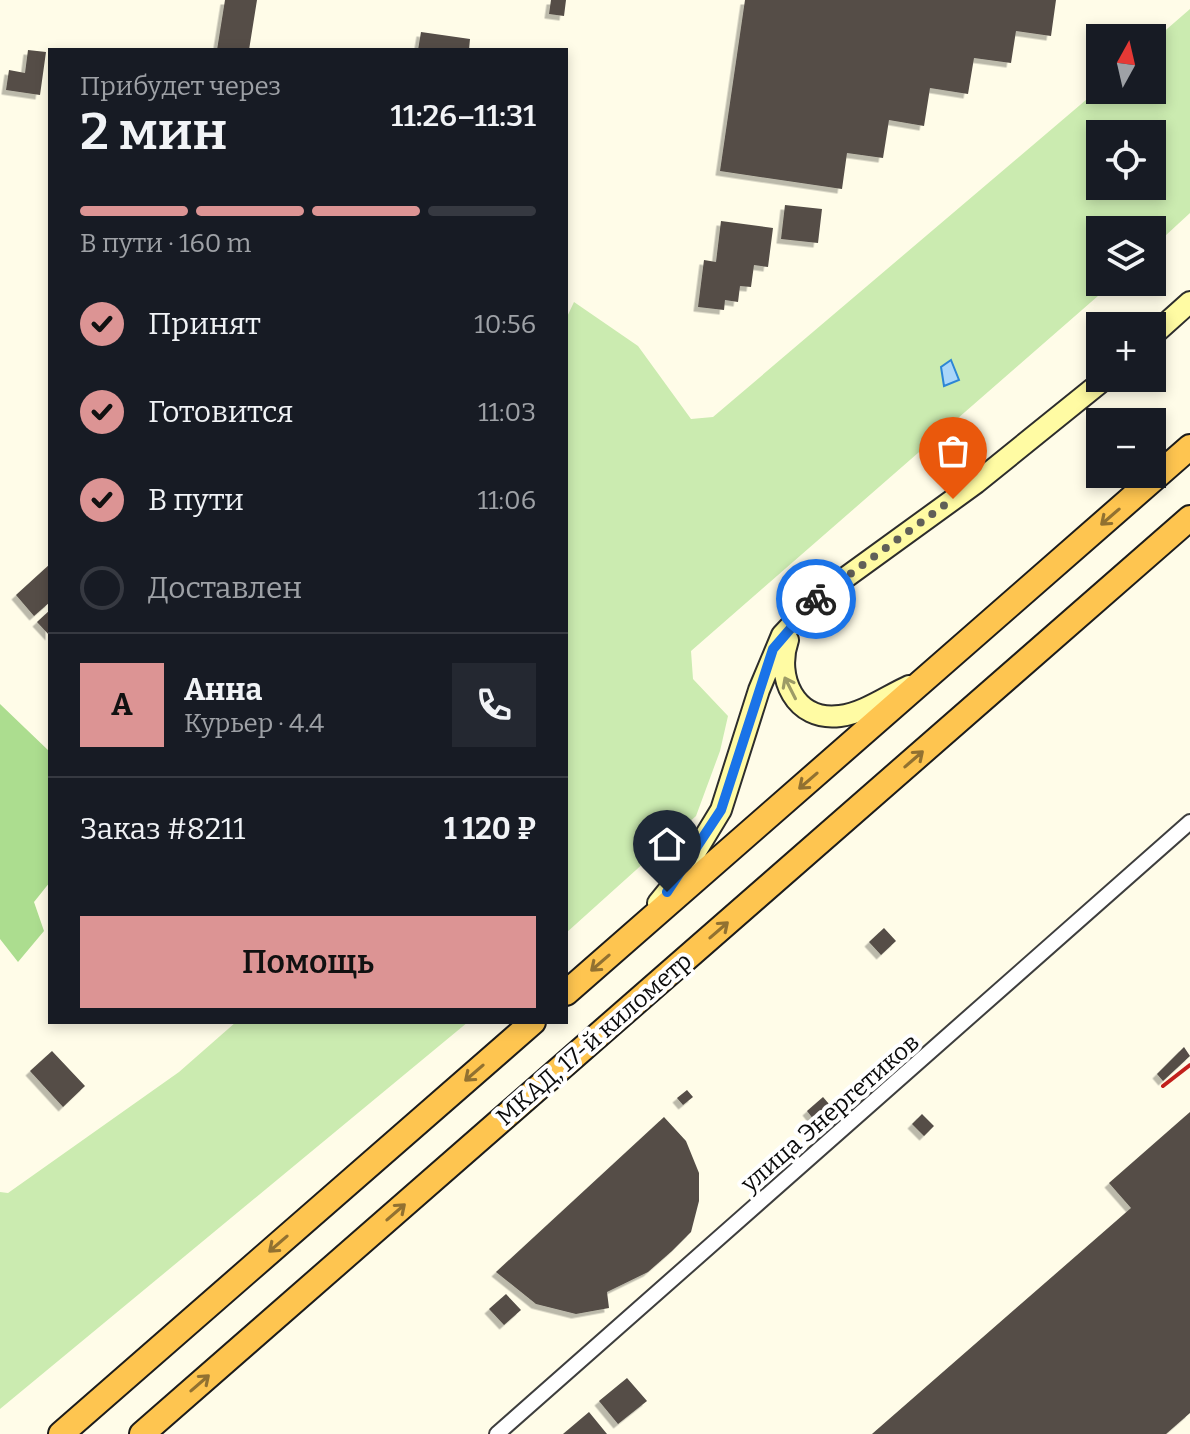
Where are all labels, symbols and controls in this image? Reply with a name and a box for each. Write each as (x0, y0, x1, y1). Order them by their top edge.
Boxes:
north arrow (1086, 24, 1166, 104)
map controls (1086, 24, 1166, 488)
text: Прибудет через (80, 71, 281, 102)
text: 11:26–11:31 (390, 98, 536, 134)
text: 2 мин (80, 100, 227, 163)
button: locate (1086, 120, 1166, 200)
button: layers (1086, 216, 1166, 296)
text: В пути · 160 m (80, 228, 251, 259)
icon: check (80, 302, 124, 346)
text: Принят (148, 306, 261, 342)
text: 10:56 (474, 309, 536, 340)
button: + (1086, 312, 1166, 392)
icon: check (80, 390, 124, 434)
text: Готовится (148, 394, 293, 430)
text: 11:03 (478, 397, 536, 428)
button: − (1086, 408, 1166, 488)
pin (919, 417, 987, 499)
icon: bag (931, 429, 975, 473)
icon: check (80, 478, 124, 522)
text: В пути (148, 482, 244, 518)
text: 11:06 (477, 485, 536, 516)
one-way arrow (1101, 508, 1121, 526)
courier (776, 559, 856, 639)
text: Доставлен (148, 570, 302, 606)
icon: bike (794, 577, 838, 621)
button: phone (452, 663, 536, 747)
text: Анна (184, 672, 262, 708)
one-way arrow (782, 676, 797, 700)
text: А (111, 687, 133, 723)
text: Курьер · 4.4 (184, 708, 324, 739)
one-way arrow (904, 750, 924, 768)
one-way arrow (798, 772, 819, 790)
pin (633, 810, 701, 892)
text: Заказ #8211 (80, 811, 245, 847)
text: 1 120 ₽ (444, 811, 536, 847)
icon: home (645, 822, 689, 866)
button: Помощь (80, 916, 536, 1008)
one-way arrow (708, 921, 728, 939)
street label: МКАД, 17-й километр (491, 947, 697, 1131)
one-way arrow (590, 954, 610, 972)
street label: улица Энергетиков (735, 1028, 925, 1199)
one-way arrow (464, 1064, 484, 1082)
one-way arrow (386, 1203, 406, 1221)
one-way arrow (268, 1235, 289, 1253)
one-way arrow (190, 1374, 210, 1392)

